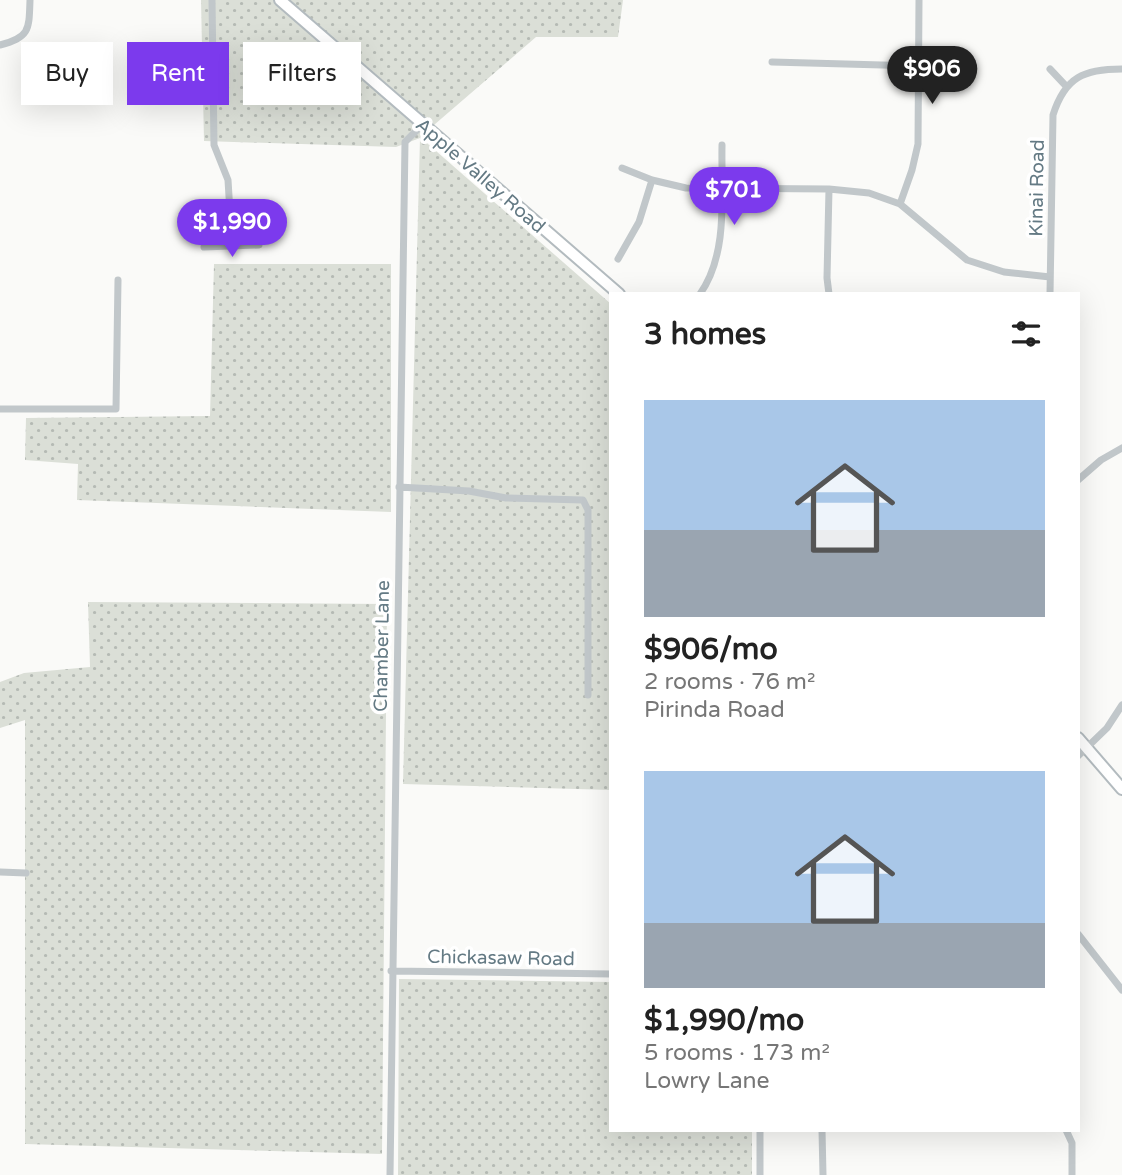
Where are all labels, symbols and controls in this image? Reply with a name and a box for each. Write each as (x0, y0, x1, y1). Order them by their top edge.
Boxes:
chip: Buy (21, 42, 113, 105)
chip: Rent (127, 42, 229, 105)
chip: Filters (243, 42, 361, 105)
pin: $906 (891, 46, 973, 106)
text: $906 (903, 55, 961, 83)
street label: Apple Valley Road (411, 114, 550, 238)
street label: Kinai Road (1025, 139, 1049, 237)
pin: $701 (693, 168, 775, 227)
text: $701 (705, 176, 763, 204)
pin: $1,990 (175, 200, 289, 259)
text: $1,990 (193, 208, 271, 236)
icon: filters (1007, 315, 1045, 353)
text: 3 homes (644, 316, 766, 353)
icon: home (782, 445, 908, 571)
street label: Chamber Lane (370, 580, 394, 712)
text: $906/mo (644, 631, 778, 668)
text: 2 rooms · 76 m² (644, 668, 815, 696)
text: Pirinda Road (644, 696, 785, 724)
icon: home (782, 816, 908, 942)
street label: Chickasaw Road (427, 946, 575, 970)
text: $1,990/mo (644, 1002, 804, 1039)
text: 5 rooms · 173 m² (644, 1039, 830, 1067)
text: Lowry Lane (644, 1067, 770, 1095)

